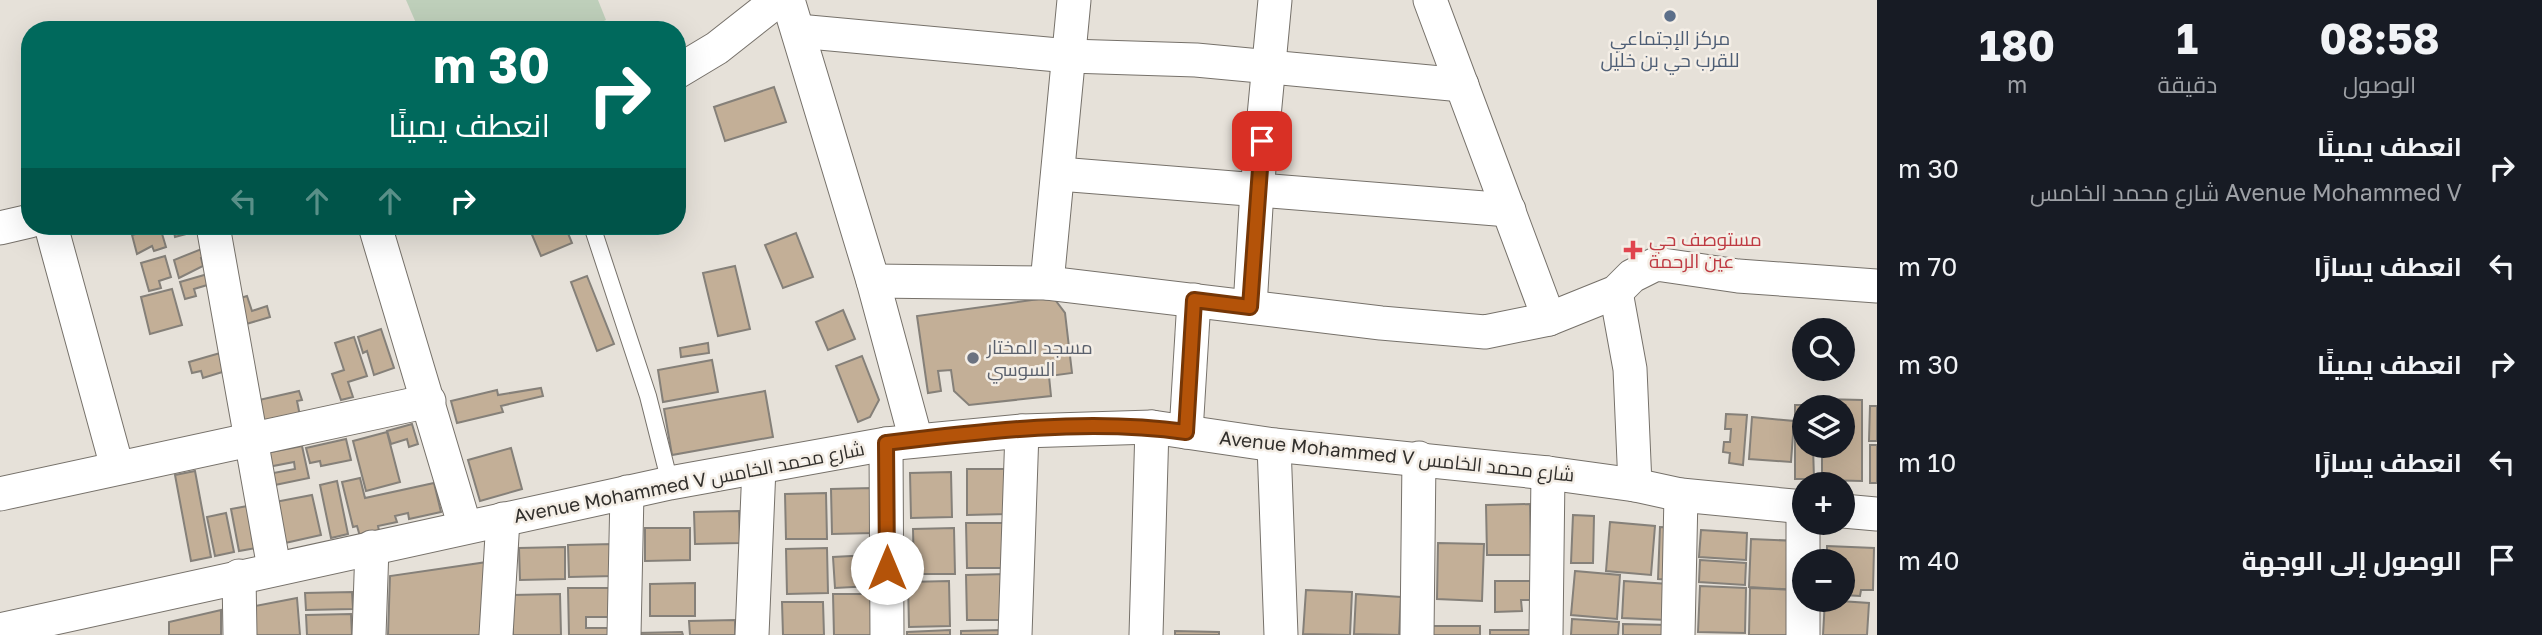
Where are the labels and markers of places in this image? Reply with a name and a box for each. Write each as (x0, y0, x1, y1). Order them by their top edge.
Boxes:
marker: مركز الإجتماعي للقرب حي بن خليل (1662, 8, 1678, 24)
place label: مركز الإجتماعي للقرب حي بن خليل (1600, 26, 1740, 75)
pin (1232, 111, 1292, 171)
place label: مستوصف حي عين الرحمة (1649, 227, 1762, 273)
marker: مستوصف حي عين الرحمة (1623, 240, 1643, 260)
place label: مسجد المختار السوسي (986, 335, 1093, 384)
marker: مسجد المختار السوسي (965, 350, 981, 366)

